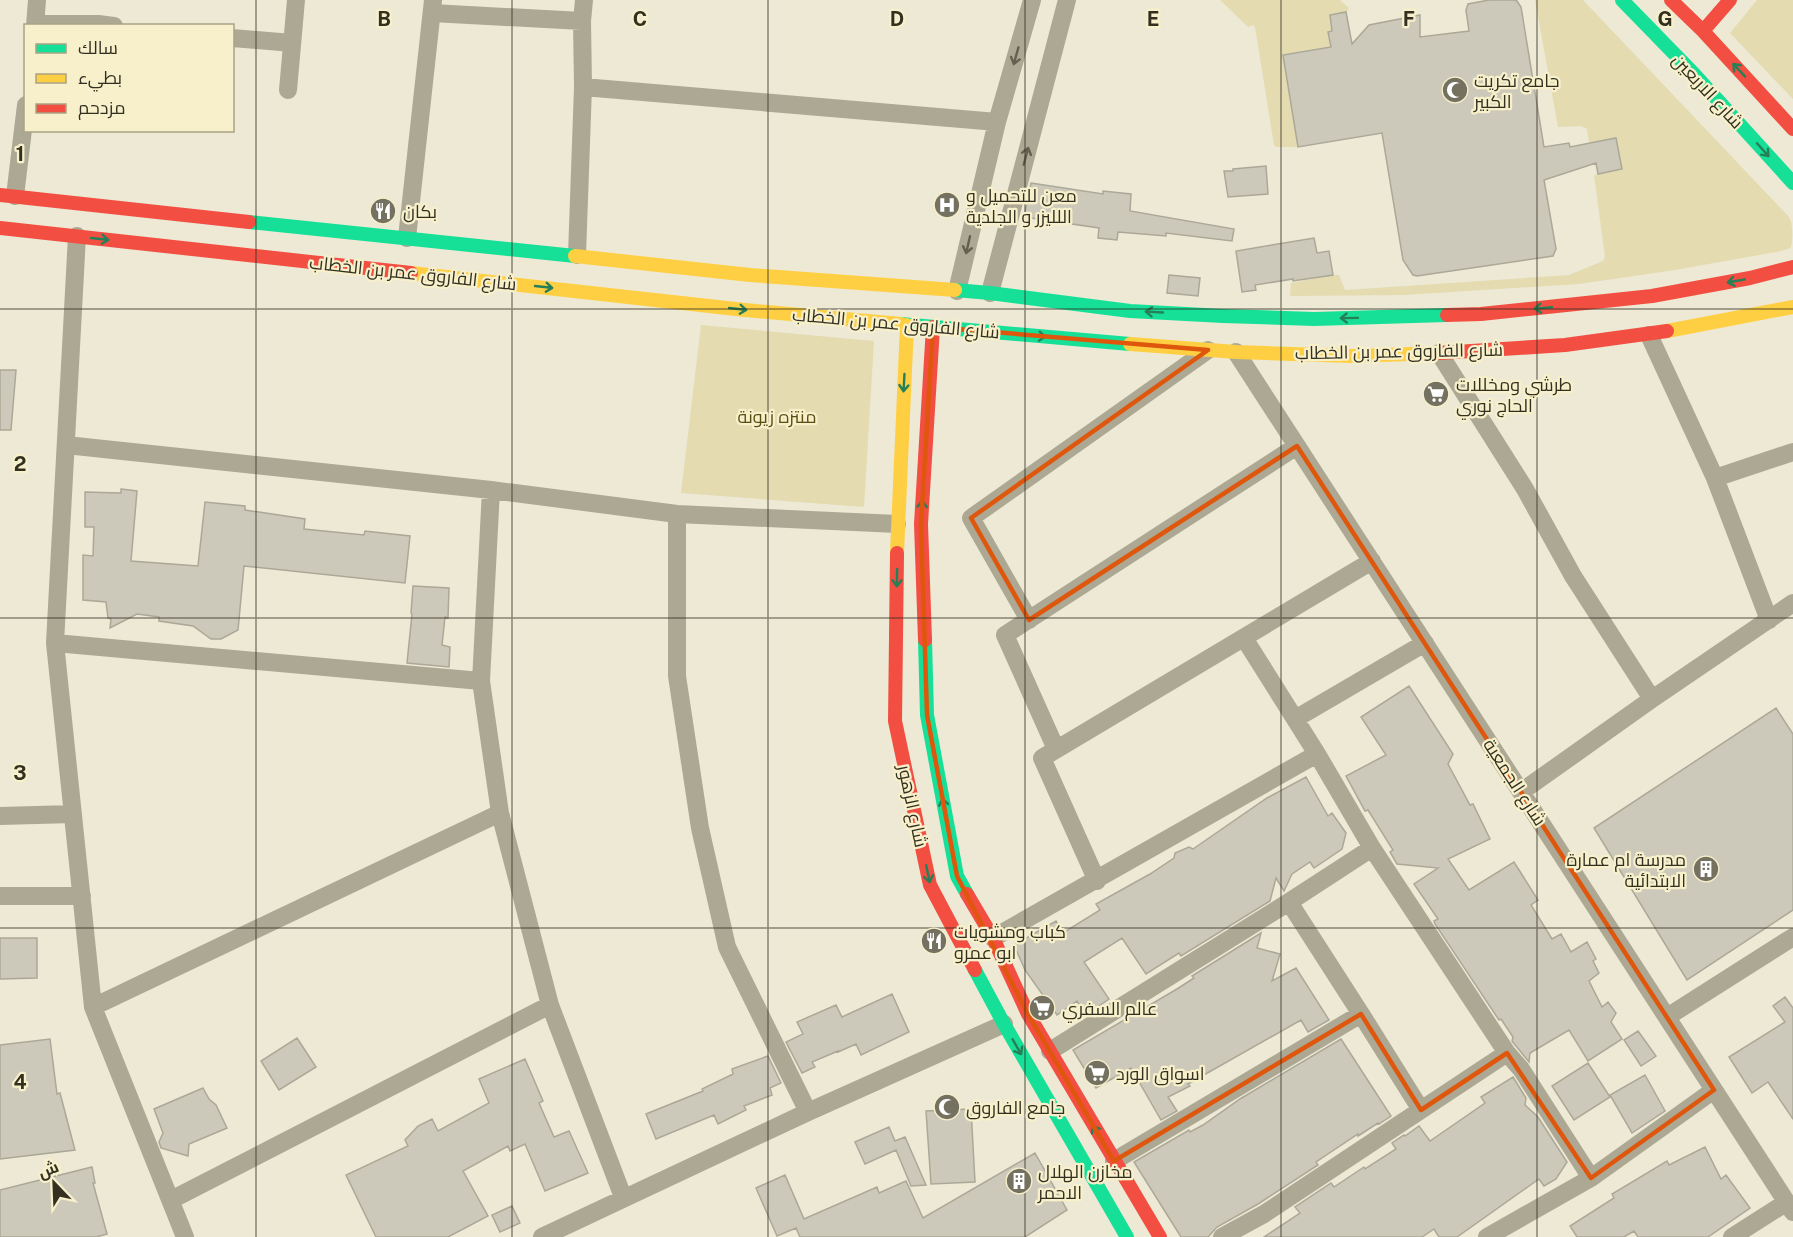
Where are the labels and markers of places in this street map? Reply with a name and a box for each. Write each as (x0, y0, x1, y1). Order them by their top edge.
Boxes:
place label: جامع تكريت الكبير (1473, 70, 1560, 113)
mosque icon: جامع تكريت الكبير (1440, 75, 1470, 105)
place label: معن للتحميل و اللليزر و الجلدية (966, 185, 1077, 228)
hospital icon: معن للتحميل و اللليزر و الجلدية (932, 190, 962, 220)
restaurant icon: بكان (368, 196, 398, 226)
place label: بكان (403, 201, 437, 223)
place label: طرشي ومخللات الحاج نوري (1456, 374, 1572, 420)
supermarket icon: طرشي ومخللات الحاج نوري (1421, 379, 1451, 409)
place label: مدرسة ام عمارة الابتدائية (1567, 849, 1686, 891)
building icon: مدرسة ام عمارة الابتدائية (1691, 854, 1721, 884)
place label: كباب ومشويات ابو عمرو (954, 921, 1066, 964)
restaurant icon: كباب ومشويات ابو عمرو (919, 926, 949, 956)
supermarket icon: عالم السفري (1027, 993, 1057, 1023)
place label: عالم السفري (1062, 998, 1157, 1023)
supermarket icon: اسواق الورد (1082, 1058, 1112, 1088)
place label: اسواق الورد (1116, 1063, 1205, 1086)
mosque icon: جامع الفاروق (932, 1092, 962, 1122)
place label: جامع الفاروق (966, 1097, 1065, 1120)
place label: مخازن الهلال الاحمر (1037, 1161, 1133, 1204)
building icon: مخازن الهلال الاحمر (1004, 1166, 1034, 1196)

